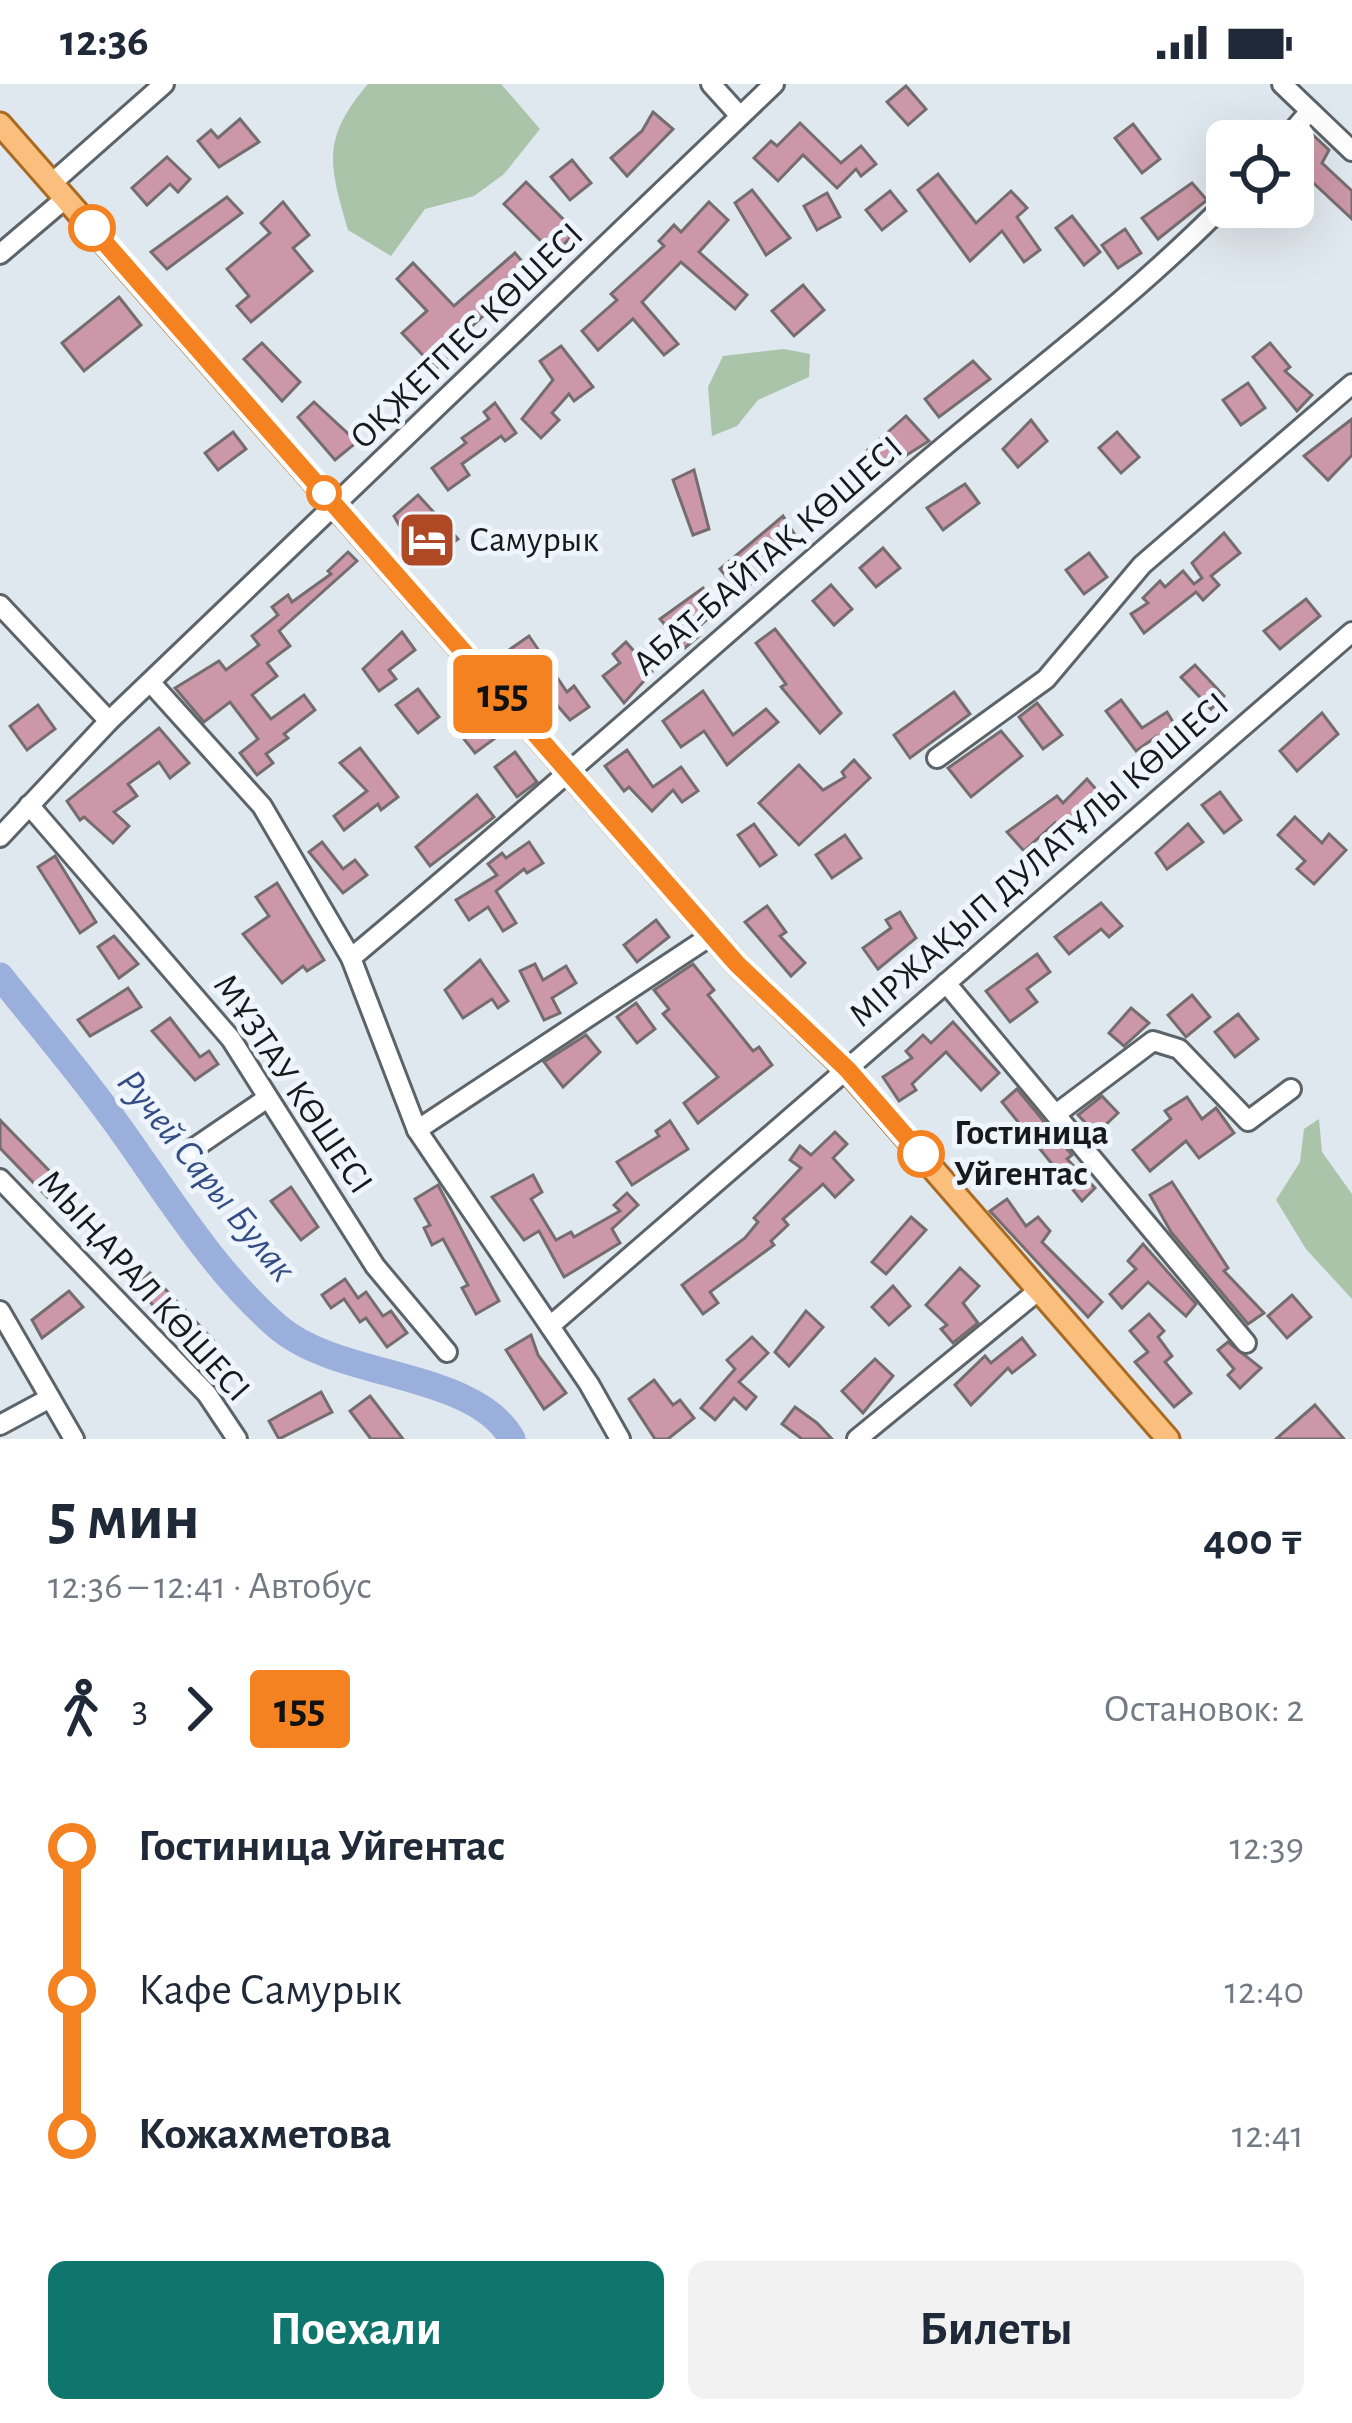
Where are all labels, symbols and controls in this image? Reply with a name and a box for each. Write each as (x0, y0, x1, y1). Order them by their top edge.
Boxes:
text: 12:36 (60, 19, 149, 64)
map controls (1206, 120, 1314, 228)
button: locate (1206, 120, 1314, 228)
unlabelled marker (70, 206, 114, 250)
street label: ОҚЖЕТПЕС КӨШЕСІ (344, 216, 590, 456)
street label: АБАТ-БАЙТАҚ КӨШЕСІ (626, 429, 910, 683)
unlabelled marker (308, 477, 340, 509)
hotel icon: Самурык (396, 509, 458, 571)
place label: Самурык (469, 522, 599, 558)
line badge: 155 (434, 655, 572, 733)
text: 155 (477, 673, 529, 715)
street label: МІРЖАҚЫП ДУЛАТҰЛЫ КӨШЕСІ (843, 686, 1235, 1034)
street label: МҰЗТАУ КӨШЕСІ (206, 968, 380, 1200)
water label: Ручей Сары Булак (109, 1063, 303, 1290)
place label: Гостиница Уйгентас (954, 1115, 1109, 1192)
marker: Гостиница Уйгентас (899, 1132, 943, 1176)
street label: МЫҢАРАЛ КӨШЕСІ (31, 1163, 257, 1409)
text: 5 мин (48, 1485, 200, 1551)
text: 400 ₸ (1203, 1518, 1304, 1563)
text: 12:36 – 12:41 · Автобус (48, 1567, 372, 1606)
icon: walk (48, 1676, 114, 1742)
icon: forward (166, 1676, 232, 1742)
text: 155 (274, 1688, 326, 1730)
text: 3 (132, 1690, 148, 1729)
text: Остановок: 2 (1104, 1690, 1304, 1729)
text: Гостиница Уйгентас (138, 1824, 505, 1869)
text: 12:39 (1230, 1828, 1304, 1867)
text: Кафе Самурык (138, 1968, 402, 2013)
text: 12:40 (1225, 1972, 1304, 2011)
text: Кожахметова (138, 2112, 392, 2157)
text: 12:41 (1232, 2116, 1304, 2155)
button: Поехали (48, 2261, 664, 2399)
button: Билеты (688, 2261, 1304, 2399)

